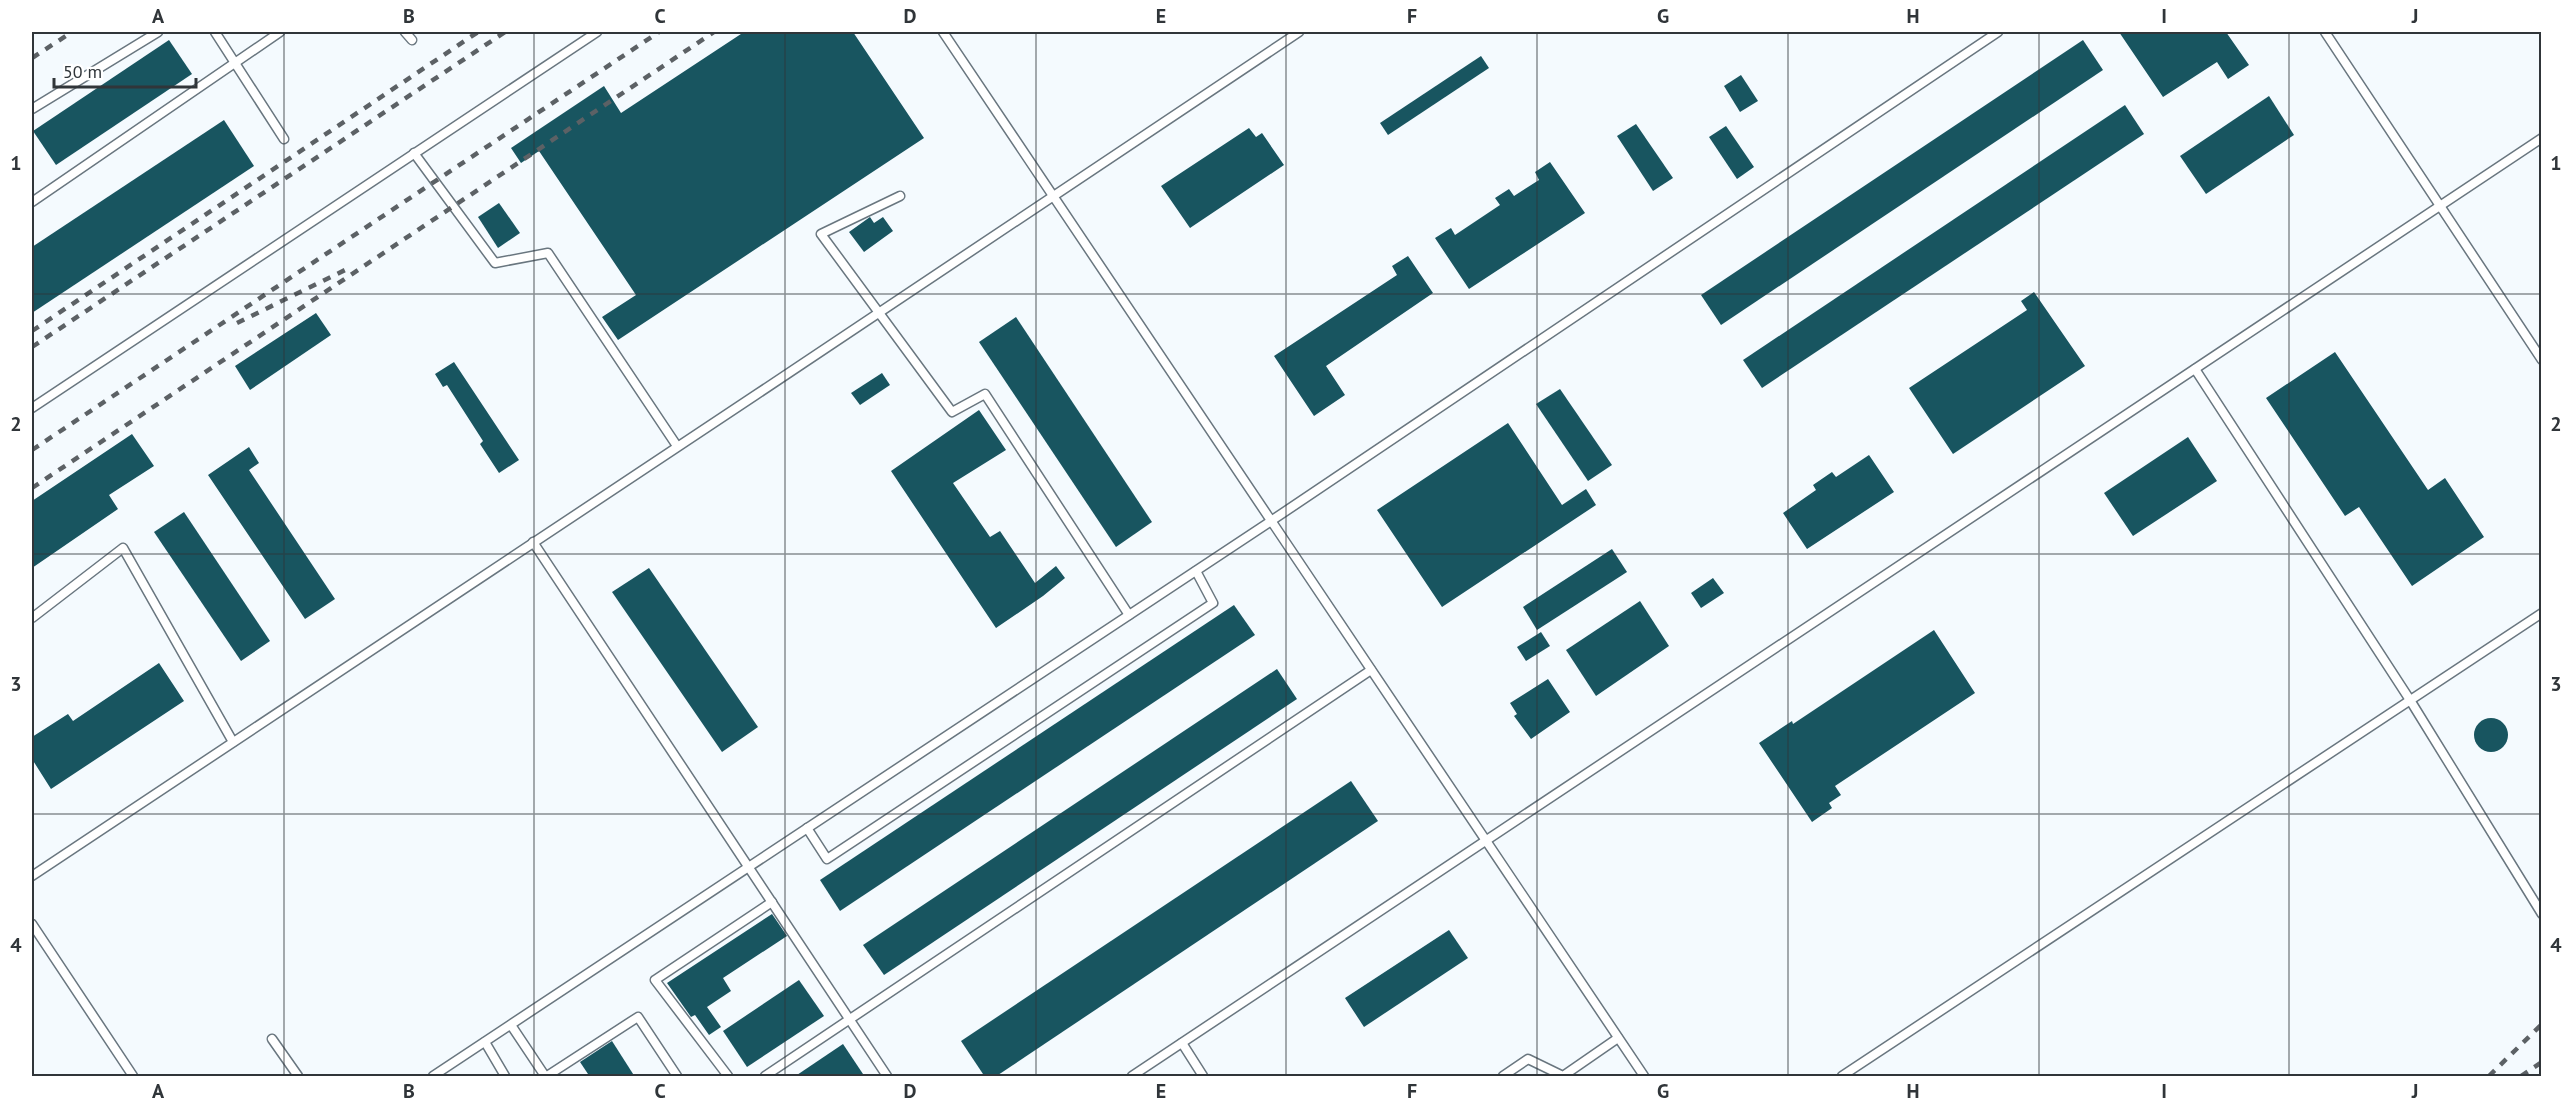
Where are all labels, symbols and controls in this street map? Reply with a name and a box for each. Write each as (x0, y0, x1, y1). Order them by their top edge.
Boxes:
text: A (152, 3, 165, 29)
text: B (403, 3, 415, 29)
text: C (654, 3, 666, 29)
text: D (904, 3, 917, 29)
text: E (1156, 3, 1166, 29)
text: F (1407, 3, 1417, 29)
text: G (1657, 3, 1669, 29)
text: H (1906, 3, 1920, 29)
text: I (2161, 3, 2167, 29)
text: J (2411, 3, 2418, 29)
scale bar (54, 51, 196, 89)
text: 50 m (63, 60, 102, 83)
text: 1 (10, 150, 22, 176)
text: 1 (2550, 150, 2562, 176)
text: 2 (10, 411, 22, 437)
text: 2 (2550, 411, 2562, 437)
text: 3 (10, 671, 22, 697)
text: 3 (2550, 671, 2562, 697)
text: 4 (10, 932, 22, 958)
text: 4 (2550, 932, 2562, 958)
text: A (152, 1078, 165, 1104)
text: B (403, 1078, 415, 1104)
text: C (654, 1078, 666, 1104)
text: D (904, 1078, 917, 1104)
text: E (1156, 1078, 1166, 1104)
text: F (1407, 1078, 1417, 1104)
text: G (1657, 1078, 1669, 1104)
text: H (1906, 1078, 1920, 1104)
text: I (2161, 1078, 2167, 1104)
text: J (2411, 1078, 2418, 1104)

